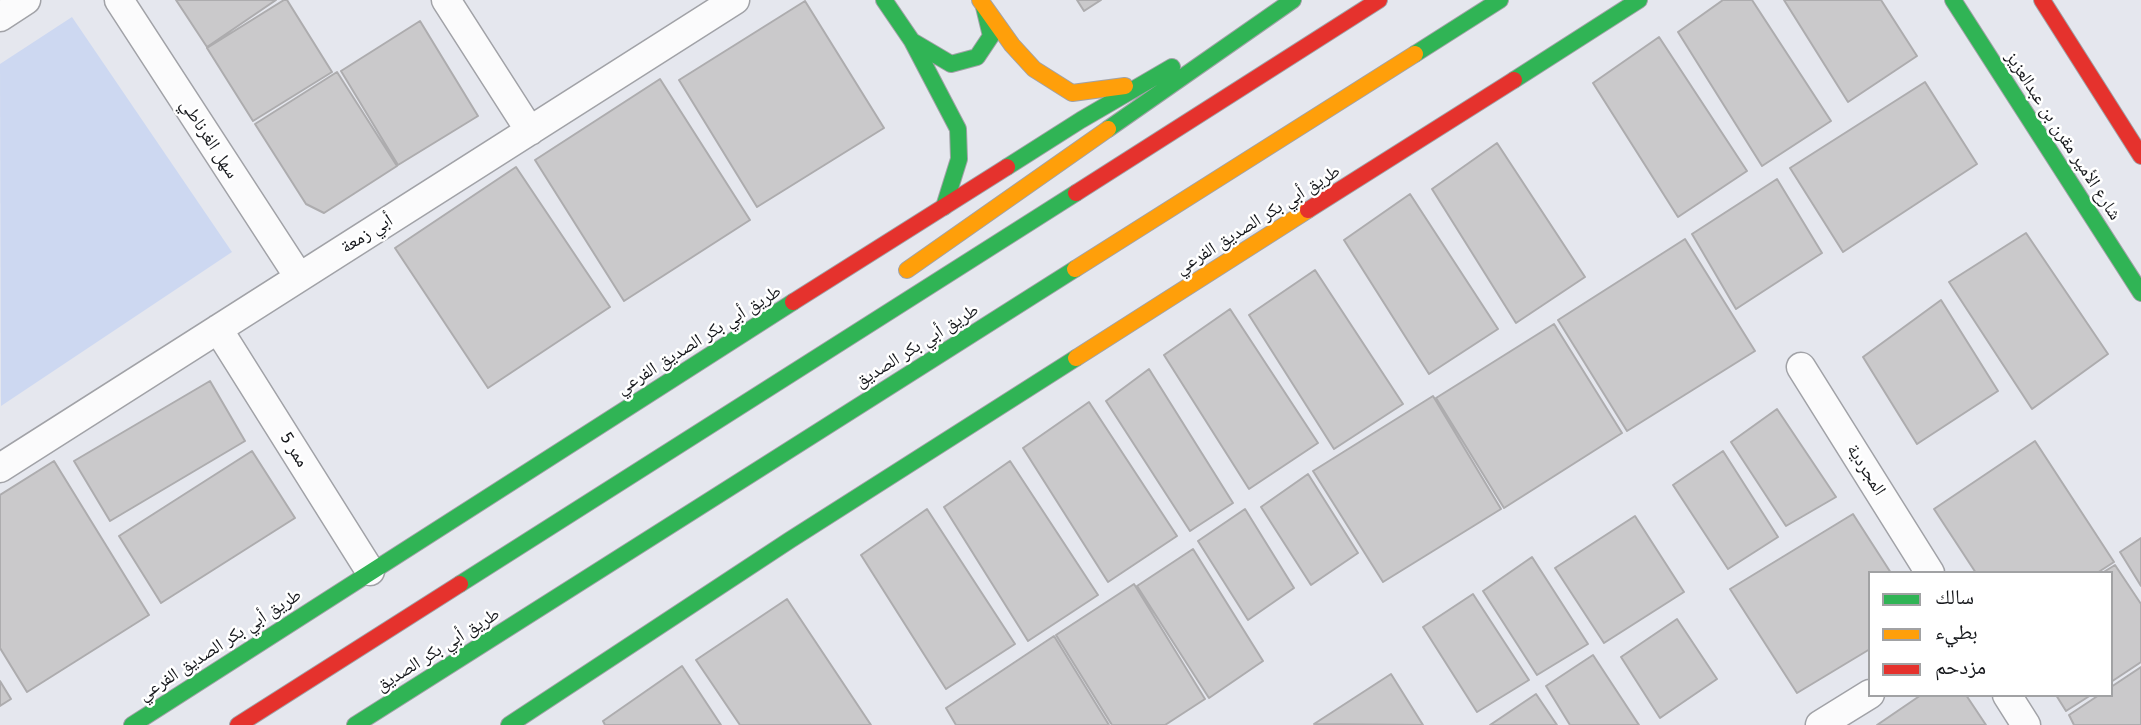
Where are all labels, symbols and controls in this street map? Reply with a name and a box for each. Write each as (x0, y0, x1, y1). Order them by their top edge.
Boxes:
street label: شارع الأمير مقرن بن عبدالعزيز (2000, 48, 2126, 224)
street label: سهل الغرناطي (175, 95, 243, 183)
street label: طريق أبي بكر الصديق الفرعي (1172, 160, 1344, 280)
street label: أبي زمعة (337, 210, 397, 258)
street label: طريق أبي بكر الصديق الفرعي (613, 280, 785, 400)
street label: طريق أبي بكر الصديق (851, 299, 983, 393)
street label: ممر 5 (275, 429, 313, 471)
street label: المجردية (1842, 440, 1890, 500)
legend (1868, 571, 2113, 697)
street label: طريق أبي بكر الصديق الفرعي (134, 584, 306, 706)
text: سالك (1935, 584, 1974, 610)
street label: طريق أبي بكر الصديق (372, 603, 504, 697)
text: بطيء (1935, 619, 1978, 645)
text: مزدحم (1935, 654, 1986, 680)

